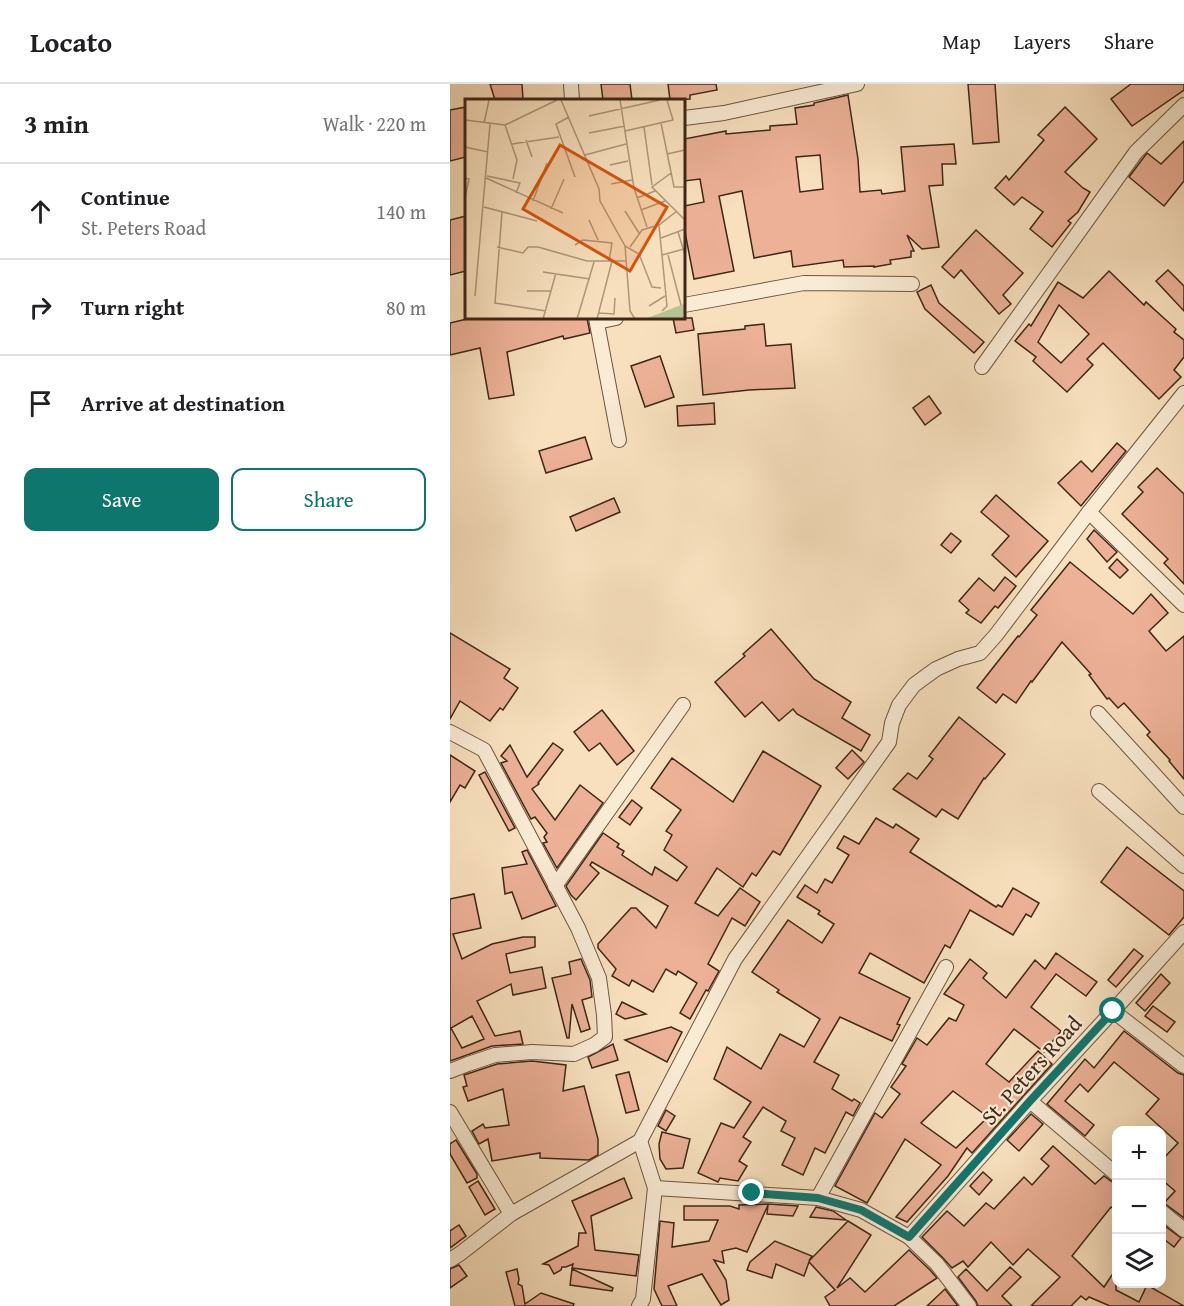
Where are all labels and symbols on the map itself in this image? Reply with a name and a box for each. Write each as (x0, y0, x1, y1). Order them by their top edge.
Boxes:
inset map (465, 99, 686, 320)
route start (1099, 997, 1125, 1023)
street label: St. Peters Road (973, 1008, 1089, 1132)
route end (738, 1179, 764, 1205)

